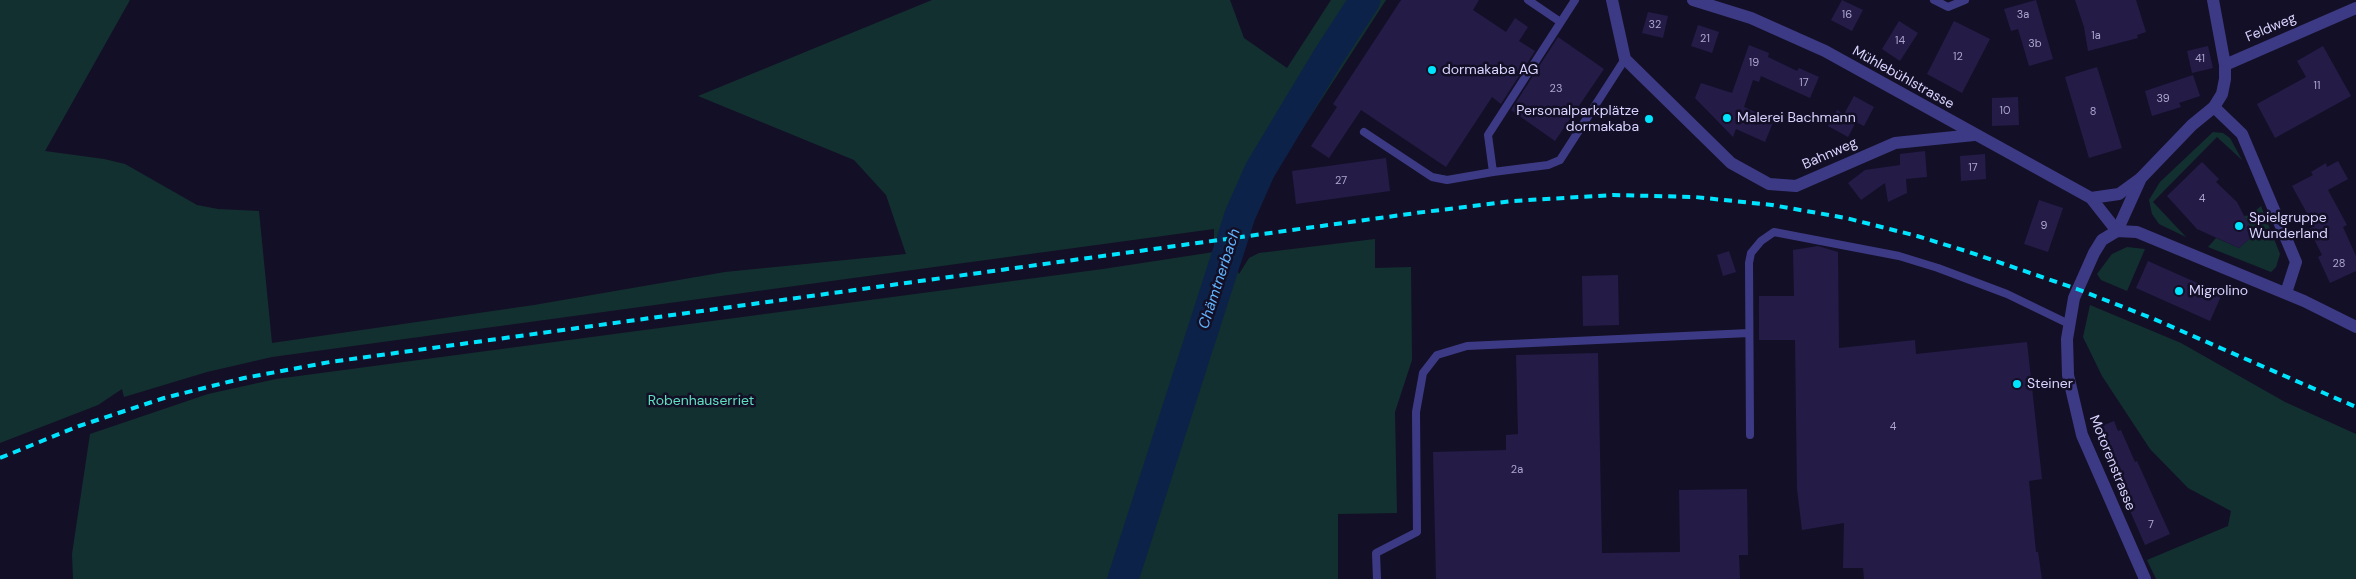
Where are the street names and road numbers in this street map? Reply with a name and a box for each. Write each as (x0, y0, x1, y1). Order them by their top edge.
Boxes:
street label: Feldweg (2243, 10, 2299, 46)
street label: Mühlebühlstrasse (1849, 43, 1957, 113)
street label: Bahnweg (1800, 134, 1860, 174)
street label: Motorenstrasse (2085, 413, 2139, 513)

